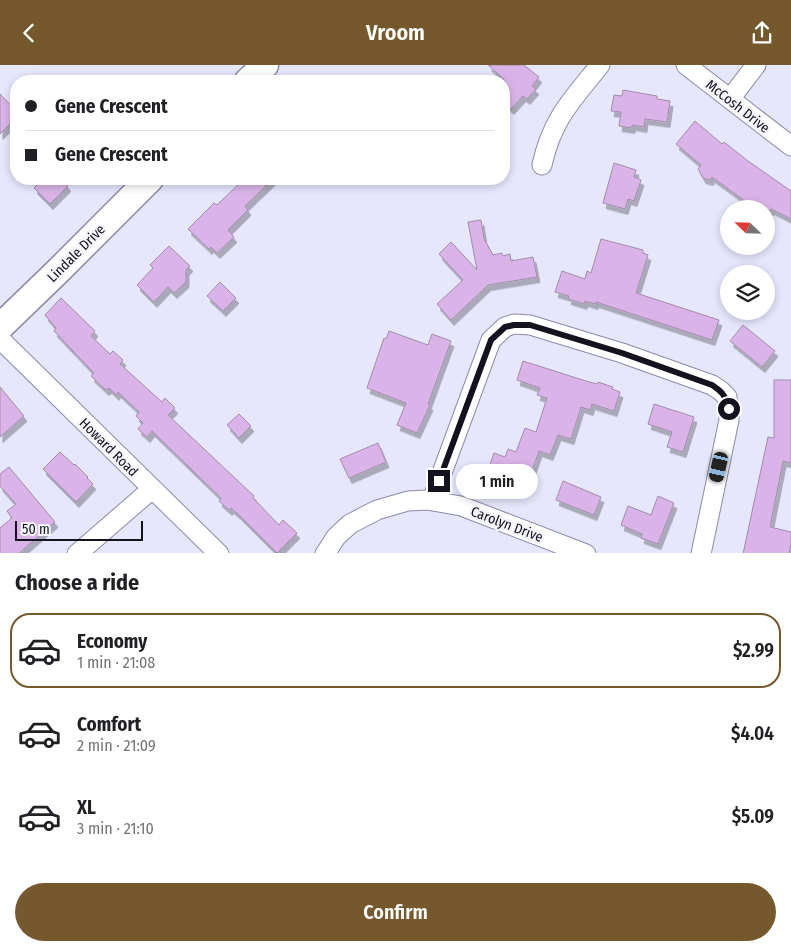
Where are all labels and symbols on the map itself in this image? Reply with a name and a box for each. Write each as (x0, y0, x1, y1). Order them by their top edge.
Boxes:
street label: McCosh Drive (702, 76, 773, 137)
north arrow (720, 200, 775, 255)
street label: Lindale Drive (44, 221, 109, 286)
route start (718, 398, 740, 420)
street label: Howard Road (76, 414, 142, 480)
car (708, 451, 729, 483)
callout: 1 min (456, 463, 539, 499)
route end (428, 470, 450, 492)
street label: Carolyn Drive (468, 503, 545, 546)
scale bar (15, 518, 142, 542)

